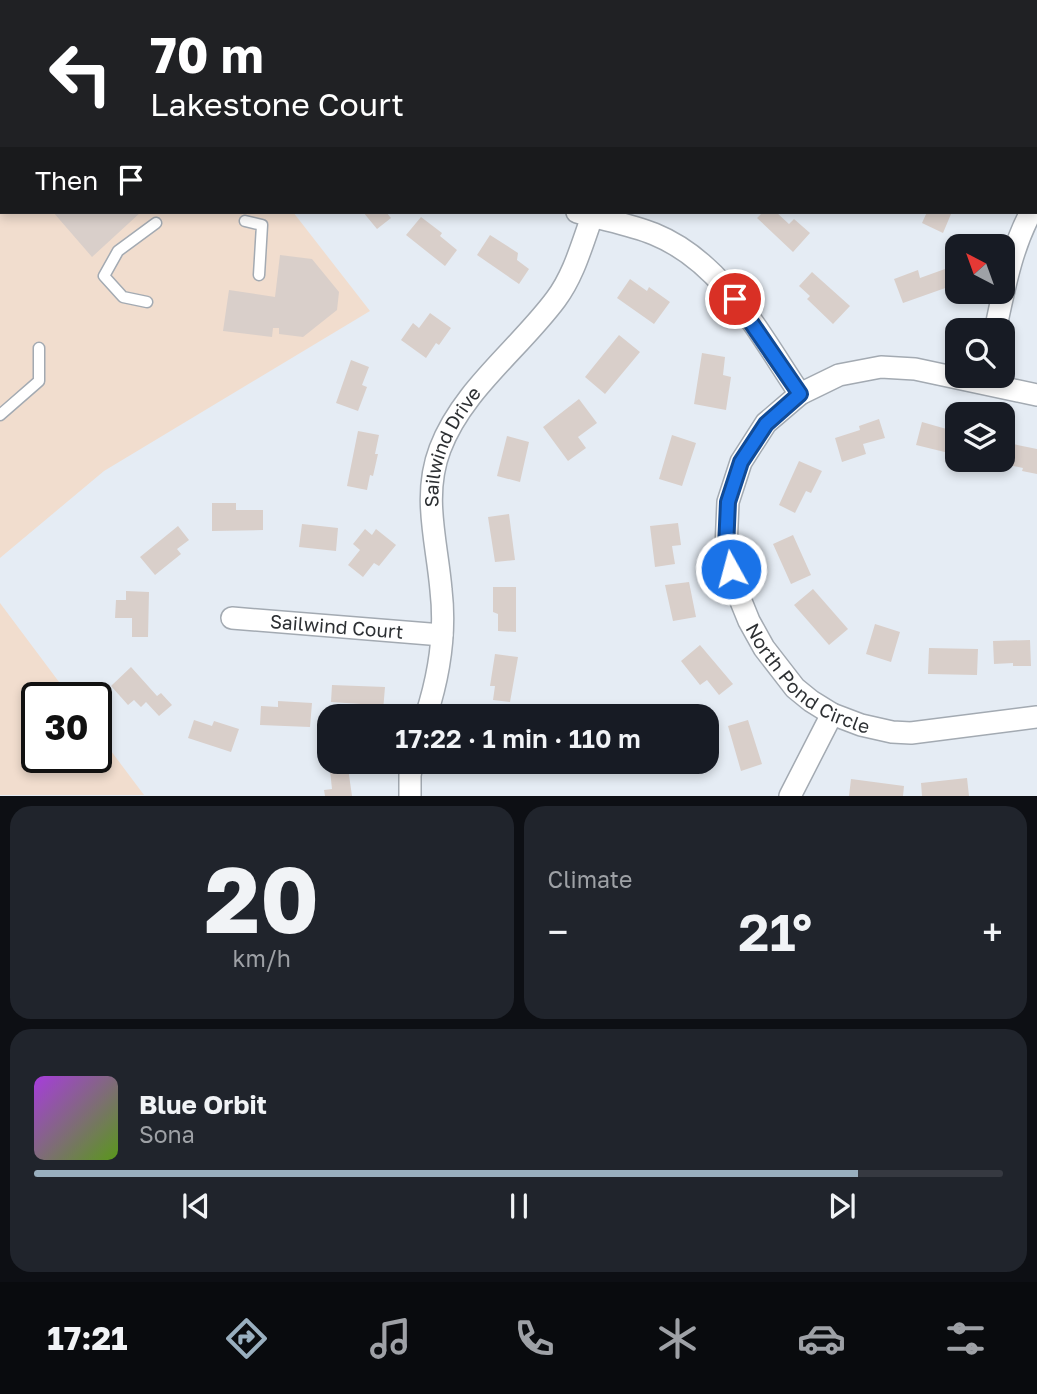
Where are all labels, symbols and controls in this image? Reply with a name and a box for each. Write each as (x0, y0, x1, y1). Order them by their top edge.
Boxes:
text: 70 m (150, 25, 264, 84)
icon: left (35, 28, 126, 119)
text: Lakestone Court (150, 85, 404, 123)
icon: arrive (112, 161, 150, 199)
text: Then (35, 165, 98, 196)
north arrow (945, 234, 1015, 304)
map controls (945, 234, 1015, 472)
pin (705, 269, 765, 329)
icon: arrive (716, 280, 754, 318)
button: search (945, 318, 1015, 388)
street label: Sailwind Drive (419, 382, 485, 507)
button: layers (945, 402, 1015, 472)
position arrow (694, 532, 768, 606)
street label: Sailwind Court (269, 609, 404, 643)
street label: North Pond Circle (741, 619, 872, 738)
speed limit sign: 30 (21, 682, 112, 773)
text: 17:22 · 1 min · 110 m (395, 723, 641, 754)
text: 20 (204, 844, 319, 953)
text: Climate (548, 865, 632, 893)
text: 21° (738, 900, 812, 962)
text: − (548, 909, 568, 954)
text: + (982, 909, 1003, 954)
text: km/h (232, 944, 291, 972)
text: Blue Orbit (139, 1089, 267, 1120)
text: Sona (139, 1120, 195, 1148)
icon: previous (177, 1187, 215, 1225)
icon: pause (500, 1187, 538, 1225)
icon: next (823, 1187, 861, 1225)
icon: directions (222, 1314, 271, 1363)
icon: music (366, 1314, 415, 1363)
icon: phone (510, 1314, 559, 1363)
icon: climate (653, 1314, 702, 1363)
icon: car (797, 1314, 846, 1363)
icon: filters (941, 1314, 990, 1363)
text: 17:21 (47, 1319, 128, 1357)

